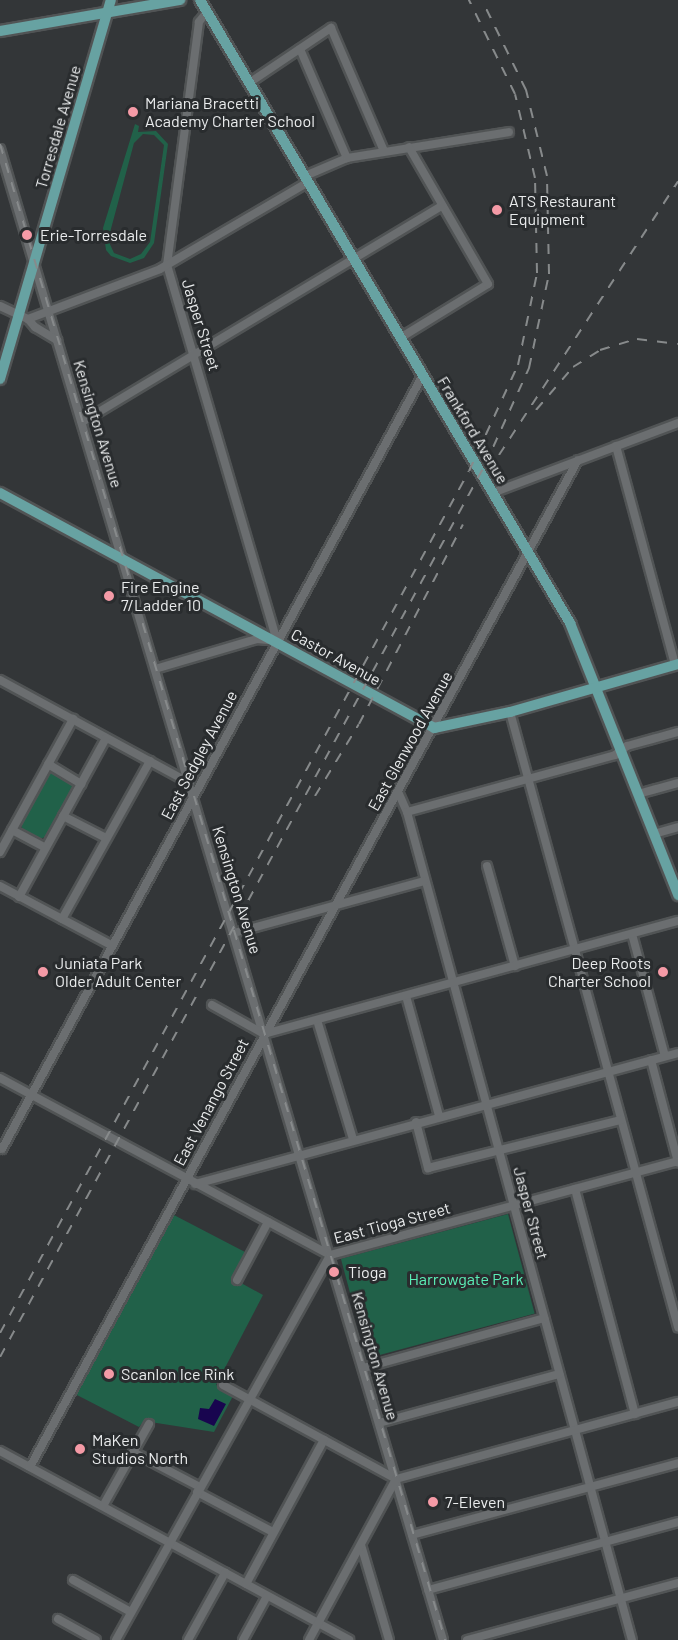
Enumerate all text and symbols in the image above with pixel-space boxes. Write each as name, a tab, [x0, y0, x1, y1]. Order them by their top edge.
street label: Torresdale Avenue	[31, 63, 85, 191]
place label: Mariana Bracetti Academy Charter School	[145, 93, 315, 131]
marker: Mariana Bracetti Academy Charter School	[126, 105, 140, 119]
place label: ATS Restaurant Equipment	[509, 191, 616, 229]
marker: ATS Restaurant Equipment	[490, 203, 504, 217]
place label: Erie-Torresdale	[40, 225, 147, 245]
marker: Erie-Torresdale	[18, 226, 36, 244]
street label: Jasper Street	[178, 277, 224, 373]
street label: Kensington Avenue	[69, 358, 127, 490]
street label: Frankford Avenue	[433, 373, 513, 487]
place label: Fire Engine 7/Ladder 10	[121, 577, 201, 615]
marker: Fire Engine 7/Ladder 10	[102, 589, 116, 603]
street label: Castor Avenue	[288, 624, 384, 690]
street label: East Glenwood Avenue	[364, 668, 456, 814]
street label: East Sedgley Avenue	[157, 687, 241, 823]
street label: Kensington Avenue	[208, 824, 266, 956]
place label: Juniata Park Older Adult Center	[55, 953, 181, 991]
place label: Deep Roots Charter School	[548, 953, 651, 991]
marker: Juniata Park Older Adult Center	[36, 965, 50, 979]
marker: Deep Roots Charter School	[656, 965, 670, 979]
street label: East Venango Street	[169, 1035, 253, 1169]
street label: Jasper Street	[509, 1165, 553, 1261]
street label: East Tioga Street	[332, 1198, 452, 1248]
place label: Tioga	[348, 1262, 386, 1282]
marker: Tioga	[325, 1263, 343, 1281]
park label: Harrowgate Park	[408, 1269, 524, 1289]
street label: Kensington Avenue	[347, 1290, 403, 1422]
place label: Scanlon Ice Rink	[121, 1364, 234, 1384]
marker: Scanlon Ice Rink	[102, 1367, 116, 1381]
place label: MaKen Studios North	[92, 1430, 188, 1468]
marker: MaKen Studios North	[73, 1442, 87, 1456]
place label: 7-Eleven	[445, 1492, 505, 1512]
marker: 7-Eleven	[426, 1495, 440, 1509]

